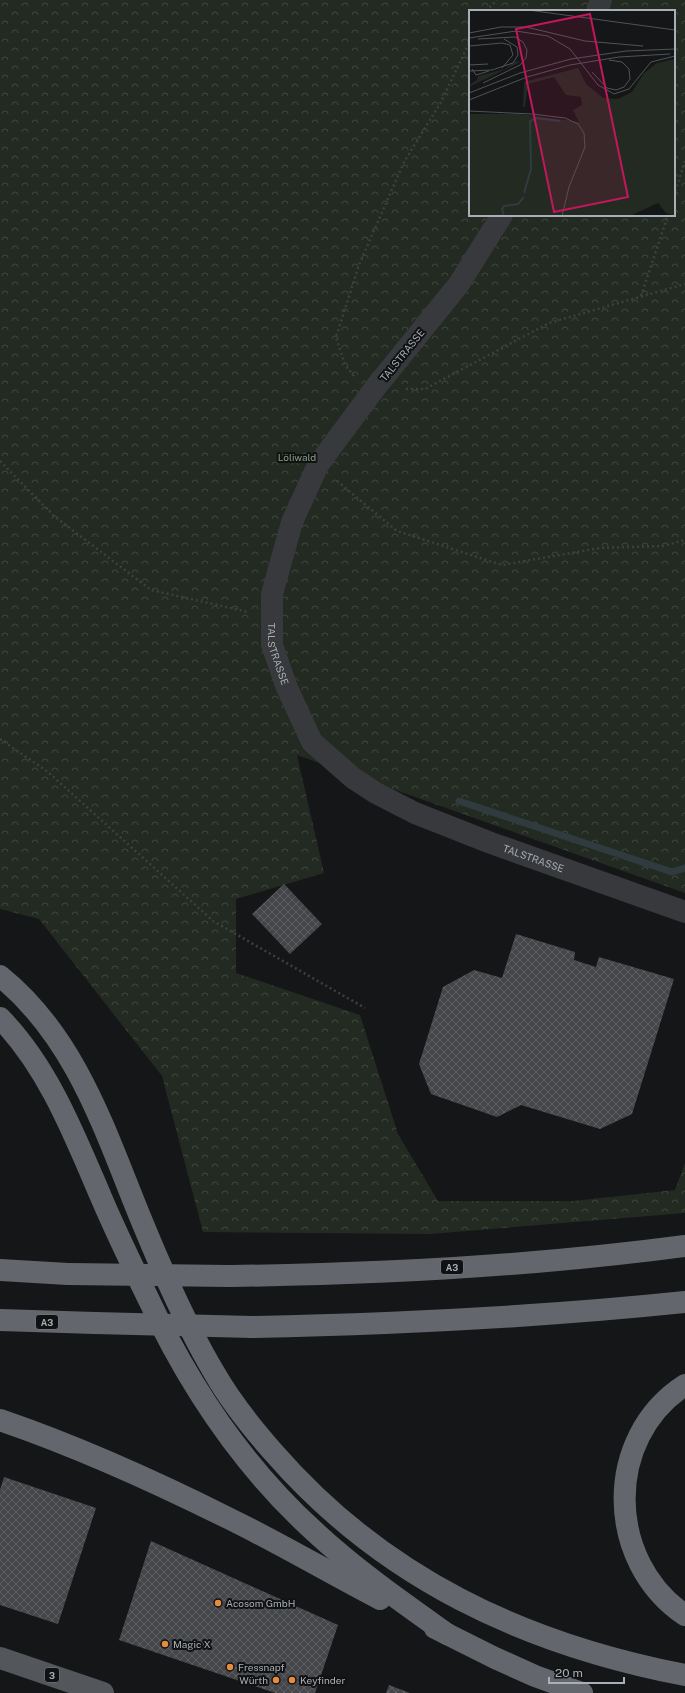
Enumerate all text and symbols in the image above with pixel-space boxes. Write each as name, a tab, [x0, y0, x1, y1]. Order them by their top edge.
inset map	[469, 10, 675, 216]
street label: TALSTRASSE	[377, 326, 427, 384]
park label: Löliwald	[278, 451, 316, 463]
street label: TALSTRASSE	[266, 623, 291, 686]
street label: TALSTRASSE	[501, 842, 566, 875]
road number: A3	[441, 1260, 463, 1274]
road number: A3	[36, 1315, 58, 1329]
place label: Acosom GmbH	[226, 1597, 295, 1609]
marker: Acosom GmbH	[213, 1598, 223, 1608]
place label: Magic X	[173, 1638, 211, 1650]
marker: Magic X	[160, 1639, 170, 1649]
scale bar	[549, 1659, 624, 1685]
place label: Fressnapf	[238, 1661, 285, 1673]
marker: Fressnapf	[225, 1662, 235, 1672]
text: 20 m	[555, 1666, 583, 1680]
road number: 3	[45, 1668, 59, 1682]
place label: Würth	[239, 1674, 268, 1686]
place label: Keyfinder	[300, 1674, 345, 1686]
marker: Würth	[271, 1675, 281, 1685]
marker: Keyfinder	[287, 1675, 297, 1685]

